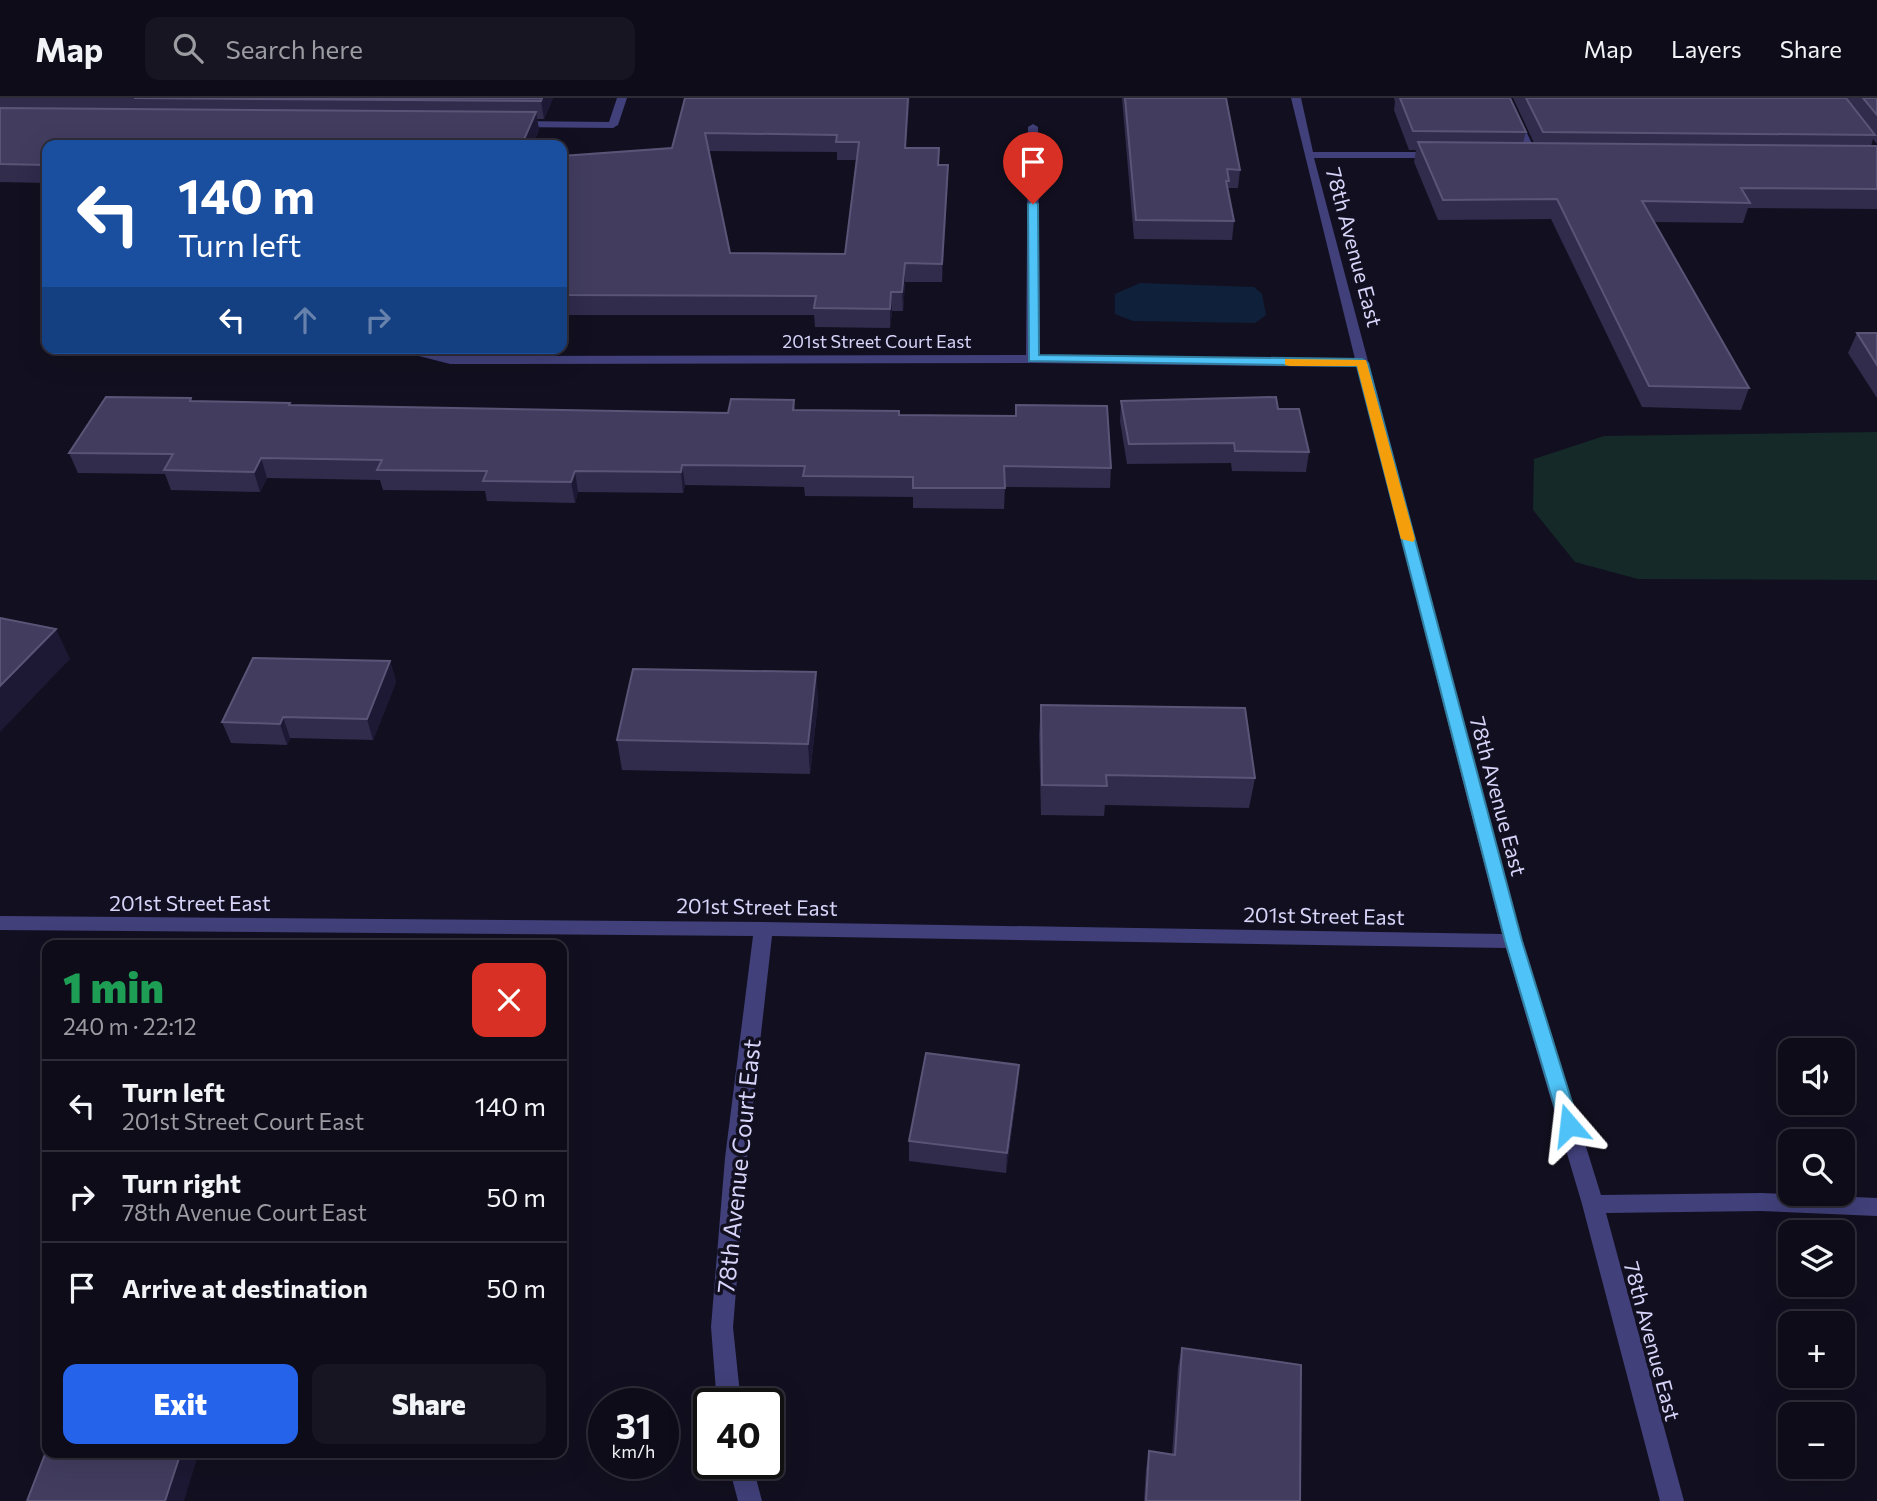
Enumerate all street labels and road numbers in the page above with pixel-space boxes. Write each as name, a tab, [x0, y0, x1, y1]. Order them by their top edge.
street label: 78th Avenue East	[1322, 165, 1388, 329]
street label: 201st Street Court East	[782, 330, 972, 352]
street label: 78th Avenue East	[1466, 714, 1532, 878]
street label: 201st Street East	[109, 890, 271, 915]
street label: 201st Street East	[676, 892, 838, 920]
street label: 201st Street East	[1243, 901, 1405, 929]
street label: 78th Avenue Court East	[710, 1037, 766, 1295]
street label: 78th Avenue East	[1620, 1259, 1686, 1423]

